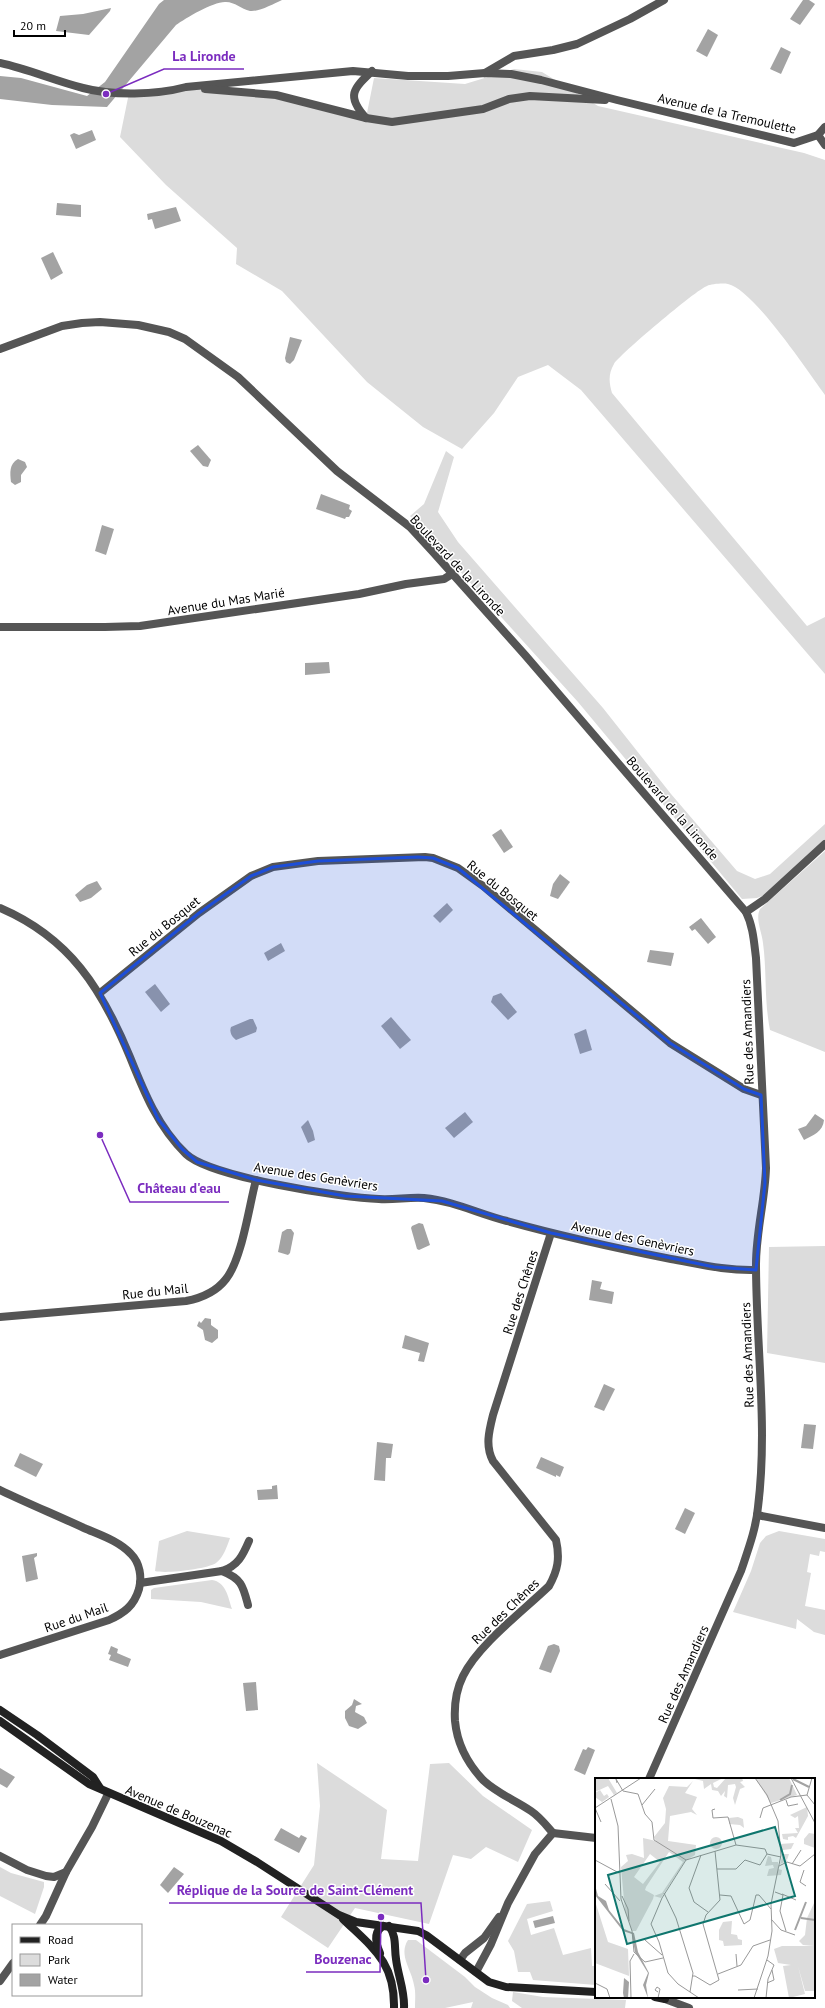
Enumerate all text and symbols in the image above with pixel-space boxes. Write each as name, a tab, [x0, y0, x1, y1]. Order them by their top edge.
scale bar	[14, 12, 65, 38]
text: 20 m	[20, 18, 46, 33]
callout: La Lironde	[164, 43, 244, 69]
text: La Lironde	[172, 47, 236, 65]
street label: Avenue de la Tremoulette	[656, 89, 798, 138]
street label: Boulevard de la Lironde	[406, 511, 509, 620]
street label: Avenue du Mas Marié	[166, 584, 286, 619]
street label: Boulevard de la Lironde	[623, 753, 722, 864]
street label: Rue du Bosquet	[463, 856, 542, 925]
street label: Rue du Bosquet	[125, 892, 204, 960]
street label: Rue des Amandiers	[737, 979, 758, 1085]
street label: Avenue des Genèvriers	[253, 1158, 379, 1195]
callout: Château d'eau	[130, 1176, 229, 1202]
text: Château d'eau	[137, 1179, 221, 1197]
street label: Avenue des Genèvriers	[570, 1217, 696, 1260]
street label: Rue des Chênes	[499, 1248, 542, 1336]
street label: Rue du Mail	[121, 1280, 189, 1303]
street label: Rue des Amandiers	[737, 1302, 758, 1408]
street label: Rue des Chênes	[468, 1575, 543, 1648]
street label: Rue du Mail	[42, 1599, 110, 1636]
street label: Rue des Amandiers	[654, 1623, 713, 1726]
inset map	[595, 1778, 815, 1998]
street label: Avenue de Bouzenac	[123, 1781, 235, 1842]
callout: Réplique de la Source de Saint-Clément	[169, 1877, 421, 1903]
text: Réplique de la Source de Saint-Clément	[177, 1881, 413, 1899]
legend	[12, 1924, 142, 1996]
text: Road	[48, 1932, 73, 1947]
callout: Bouzenac	[306, 1946, 380, 1972]
text: Bouzenac	[314, 1950, 372, 1968]
text: Park	[48, 1952, 70, 1967]
text: Water	[48, 1972, 78, 1987]

